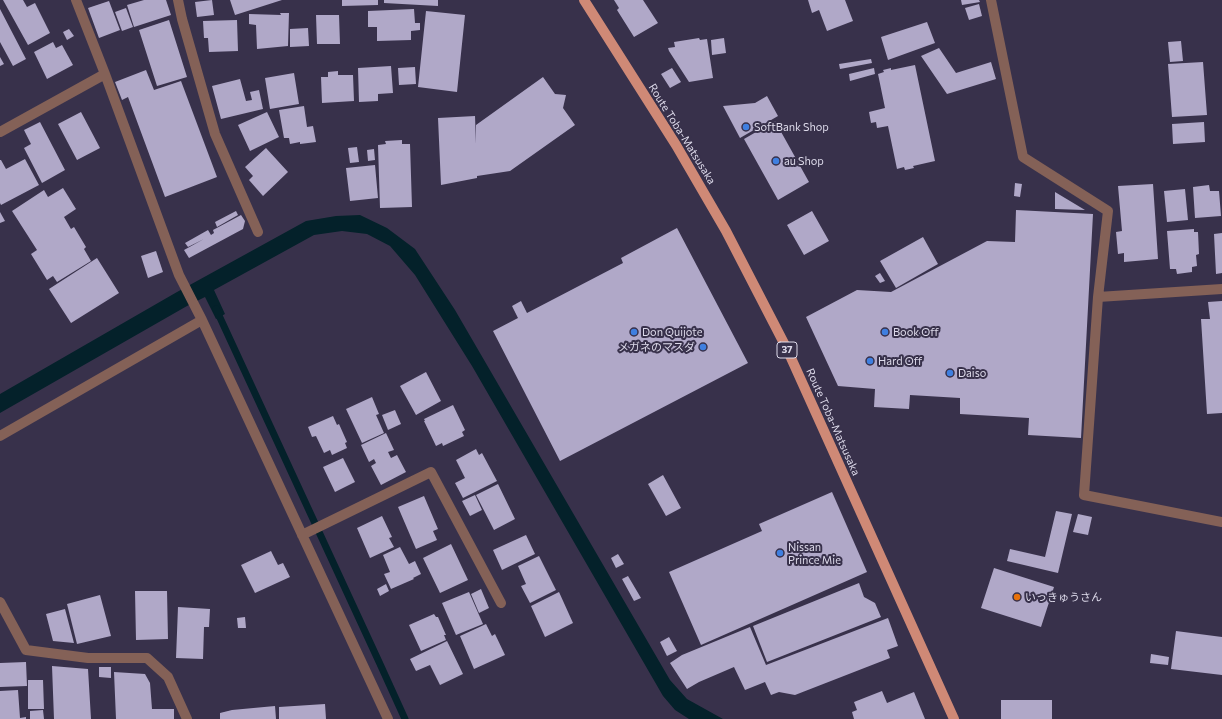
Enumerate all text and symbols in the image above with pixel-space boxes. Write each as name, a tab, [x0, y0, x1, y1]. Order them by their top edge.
street label: Route Toba-Matsusaka	[646, 81, 718, 187]
place label: SoftBank Shop	[754, 120, 829, 134]
marker: SoftBank Shop	[741, 122, 751, 132]
place label: au Shop	[784, 154, 824, 168]
marker: au Shop	[771, 156, 781, 166]
place label: Don Quijote	[642, 325, 703, 339]
place label: Book Off	[893, 325, 939, 339]
marker: Don Quijote	[629, 327, 639, 337]
marker: Book Off	[880, 327, 890, 337]
place label: メガネのマスダ	[618, 340, 695, 354]
marker: メガネのマスダ	[698, 342, 708, 352]
road number: 37	[777, 342, 797, 358]
place label: Hard Off	[878, 354, 922, 368]
marker: Hard Off	[865, 356, 875, 366]
street label: Route Toba-Matsusaka	[803, 366, 863, 478]
place label: Daiso	[958, 366, 986, 380]
marker: Daiso	[945, 368, 955, 378]
place label: Nissan Prince Mie	[788, 540, 841, 566]
marker: Nissan Prince Mie	[775, 548, 785, 558]
place label: いっきゅうさん	[1025, 590, 1102, 604]
marker: いっきゅうさん	[1012, 592, 1022, 602]

